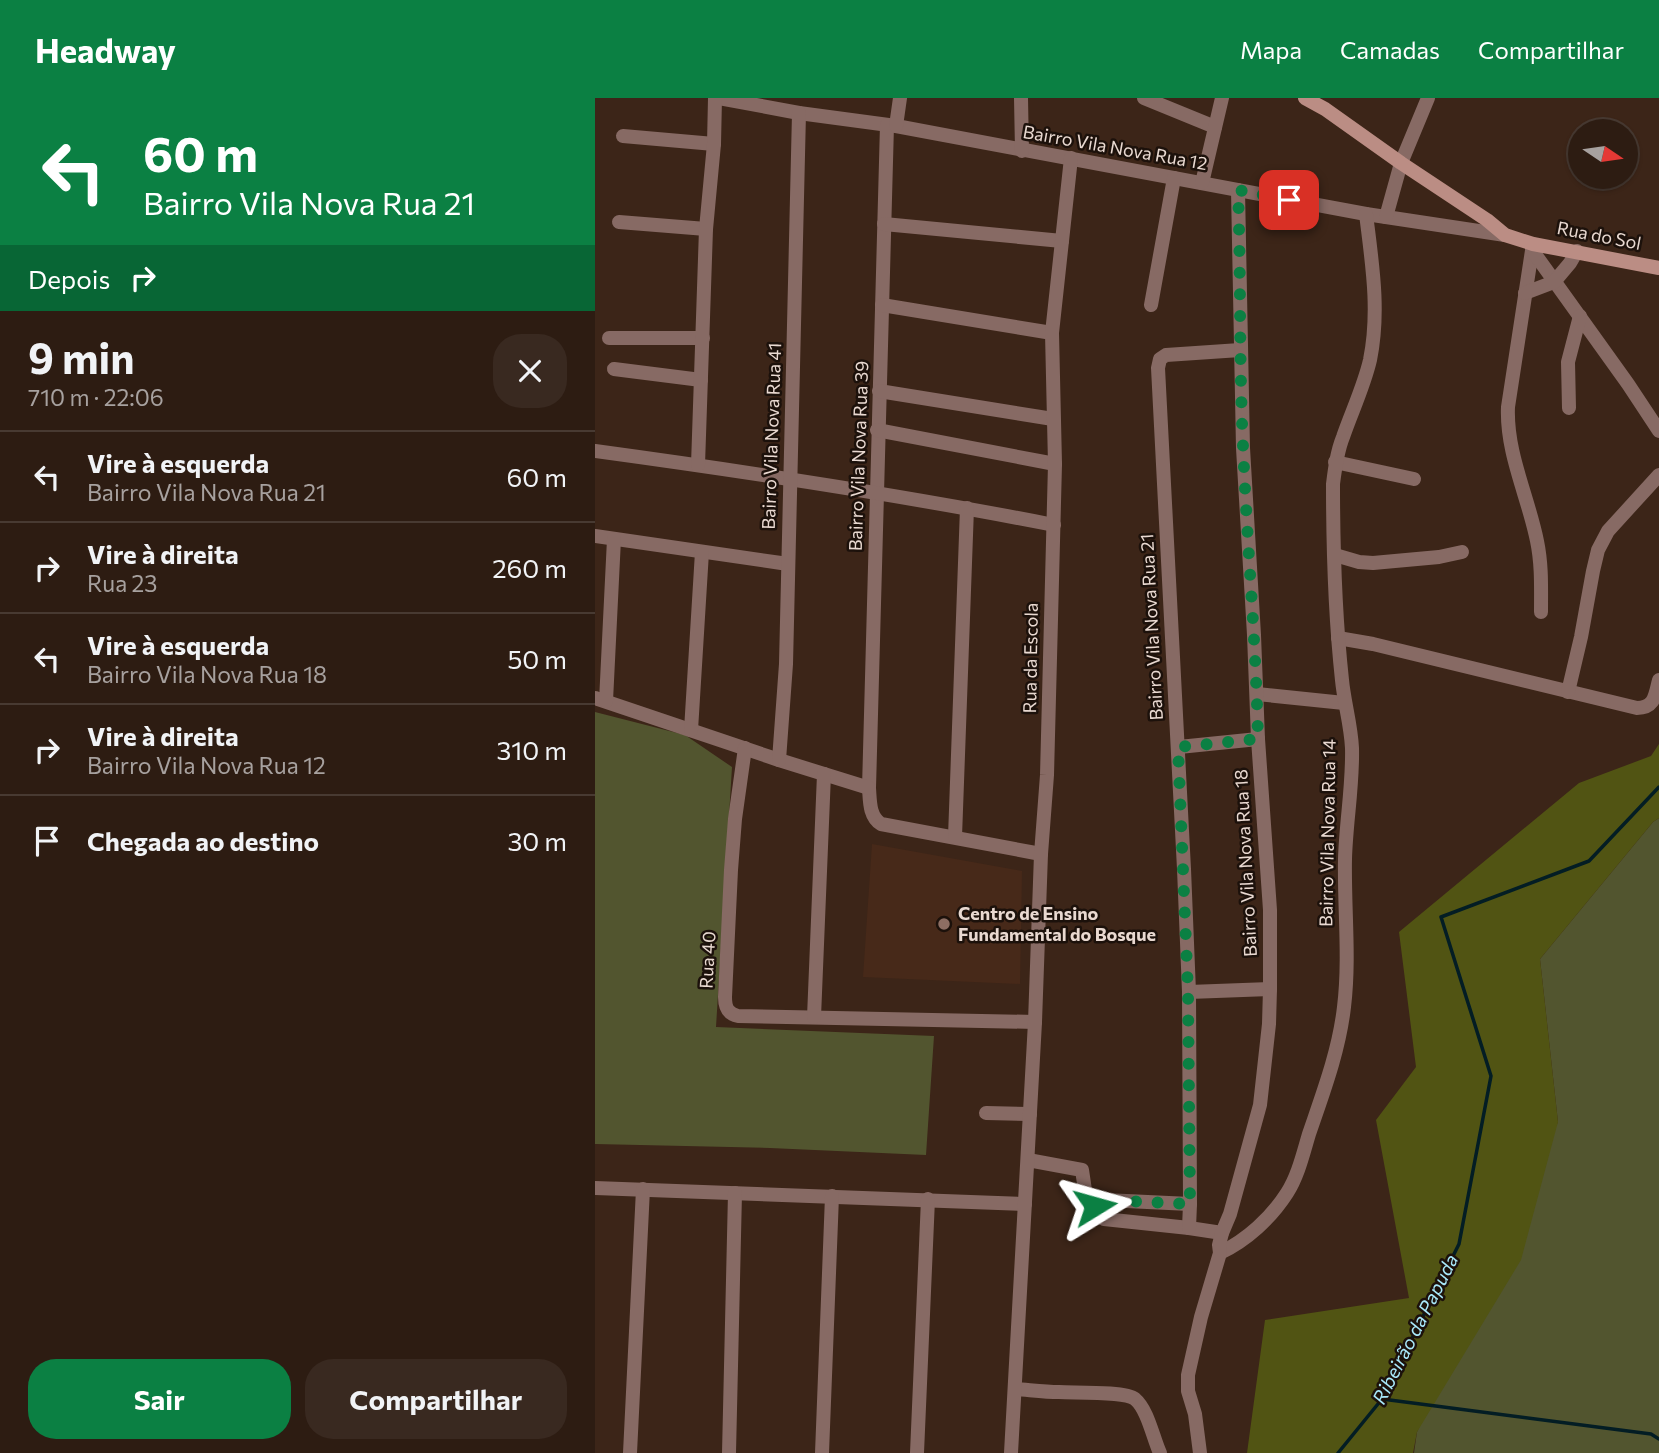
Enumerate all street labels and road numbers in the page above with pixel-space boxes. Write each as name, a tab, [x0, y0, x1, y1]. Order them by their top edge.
street label: Bairro Vila Nova Rua 12	[1021, 120, 1209, 174]
street label: Rua do Sol	[1555, 216, 1643, 254]
street label: Bairro Vila Nova Rua 41	[757, 342, 785, 530]
street label: Bairro Vila Nova Rua 39	[844, 360, 872, 551]
street label: Bairro Vila Nova Rua 21	[1135, 533, 1167, 721]
street label: Rua da Escola	[1018, 602, 1042, 713]
street label: Bairro Vila Nova Rua 14	[1314, 739, 1340, 927]
street label: Bairro Vila Nova Rua 18	[1229, 769, 1261, 957]
street label: Rua 40	[695, 931, 719, 989]

